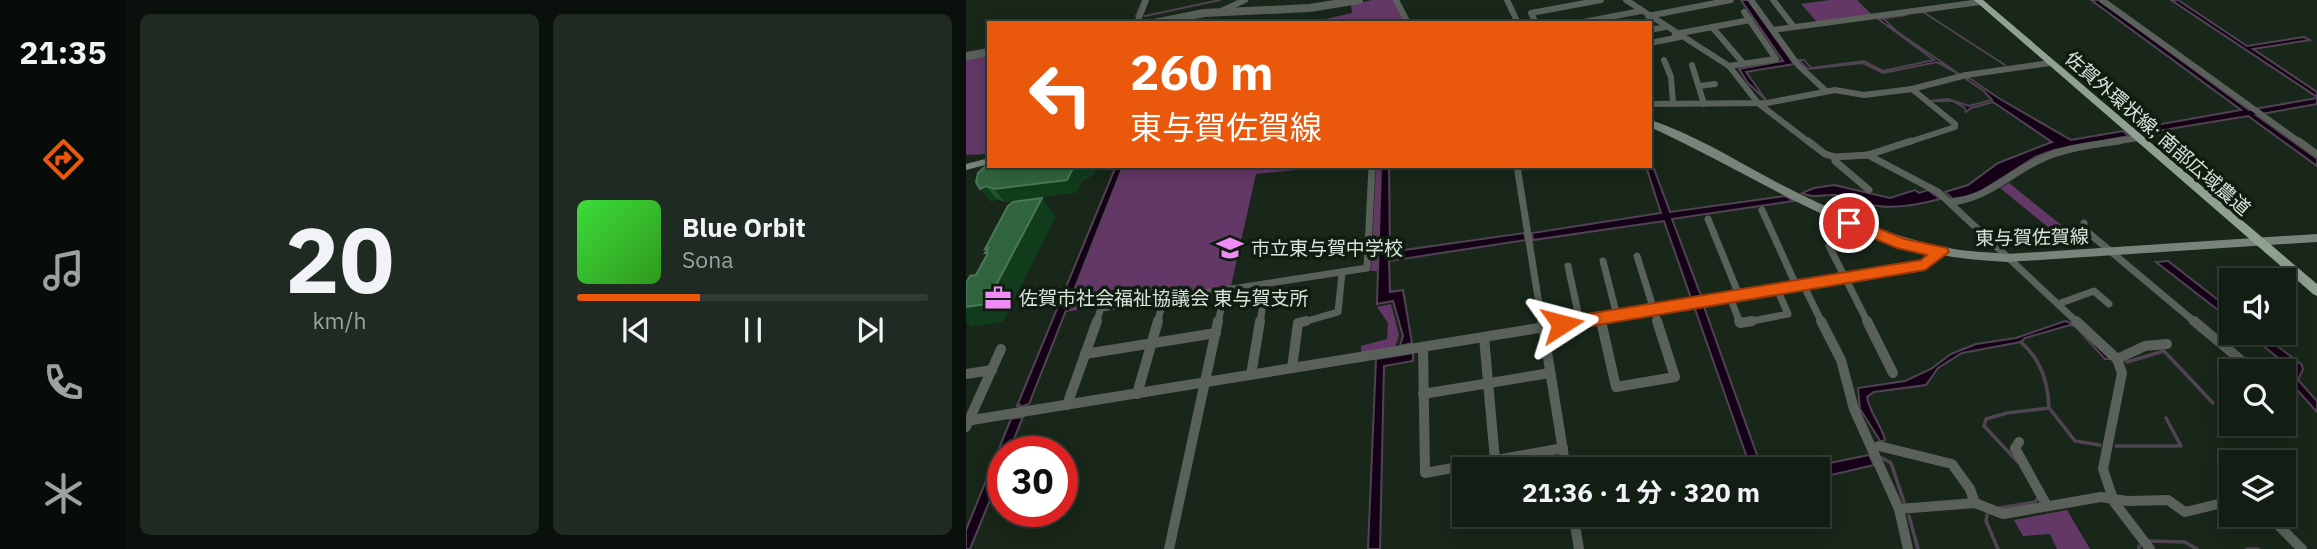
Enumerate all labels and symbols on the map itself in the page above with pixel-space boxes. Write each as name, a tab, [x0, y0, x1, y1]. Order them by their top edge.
street label: 佐賀外環状線; 南部広域農道	[2060, 46, 2256, 220]
pin	[1819, 193, 1879, 253]
street label: 東与賀佐賀線	[1975, 224, 2089, 250]
school or university icon: 市立東与賀中学校	[1215, 233, 1245, 263]
place label: 市立東与賀中学校	[1251, 236, 1403, 260]
office icon: 佐賀市社会福祉協議会 東与賀支所	[983, 283, 1013, 313]
place label: 佐賀市社会福祉協議会 東与賀支所	[1019, 286, 1309, 310]
position arrow	[1525, 287, 1599, 361]
speed limit sign: 30	[987, 436, 1078, 527]

